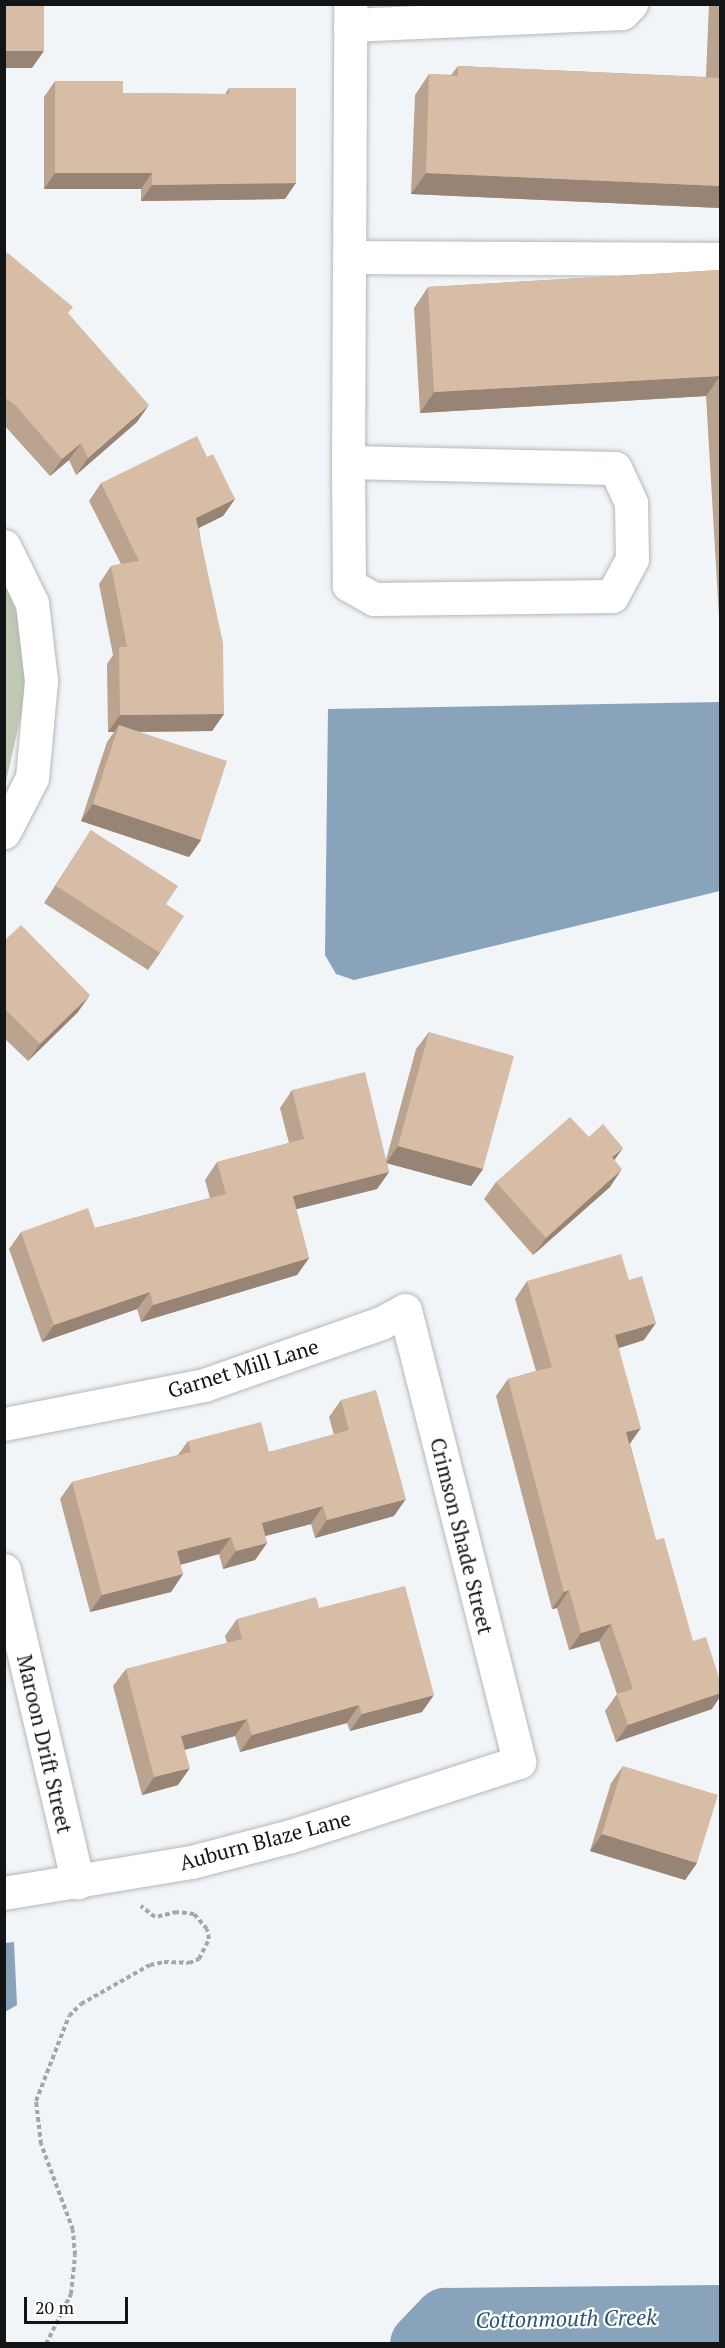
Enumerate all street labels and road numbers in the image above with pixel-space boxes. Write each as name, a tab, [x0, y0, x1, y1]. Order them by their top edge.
street label: Garnet Mill Lane	[164, 1333, 322, 1403]
street label: Crimson Shade Street	[425, 1435, 499, 1637]
street label: Maroon Drift Street	[12, 1652, 78, 1836]
street label: Auburn Blaze Lane	[177, 1805, 353, 1875]

